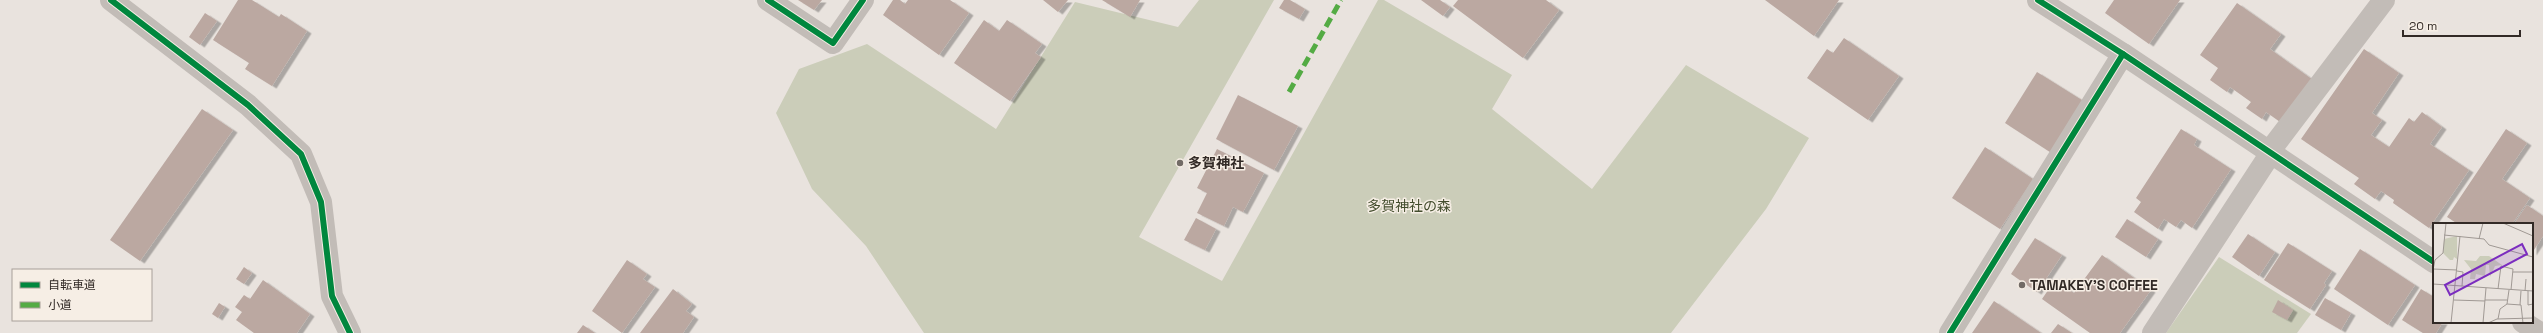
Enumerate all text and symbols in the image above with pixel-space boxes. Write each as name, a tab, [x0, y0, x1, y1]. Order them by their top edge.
scale bar	[2403, 12, 2520, 38]
text: 20 m	[2409, 18, 2437, 34]
place label: 多賀神社	[1188, 154, 1244, 172]
marker: 多賀神社	[1175, 158, 1185, 168]
park label: 多賀神社の森	[1367, 197, 1451, 215]
inset map	[2433, 223, 2533, 323]
legend	[12, 269, 152, 321]
place label: TAMAKEY'S COFFEE	[2030, 276, 2158, 294]
text: 自転車道	[48, 277, 96, 293]
marker: TAMAKEY'S COFFEE	[2017, 280, 2027, 290]
text: 小道	[48, 297, 72, 313]

